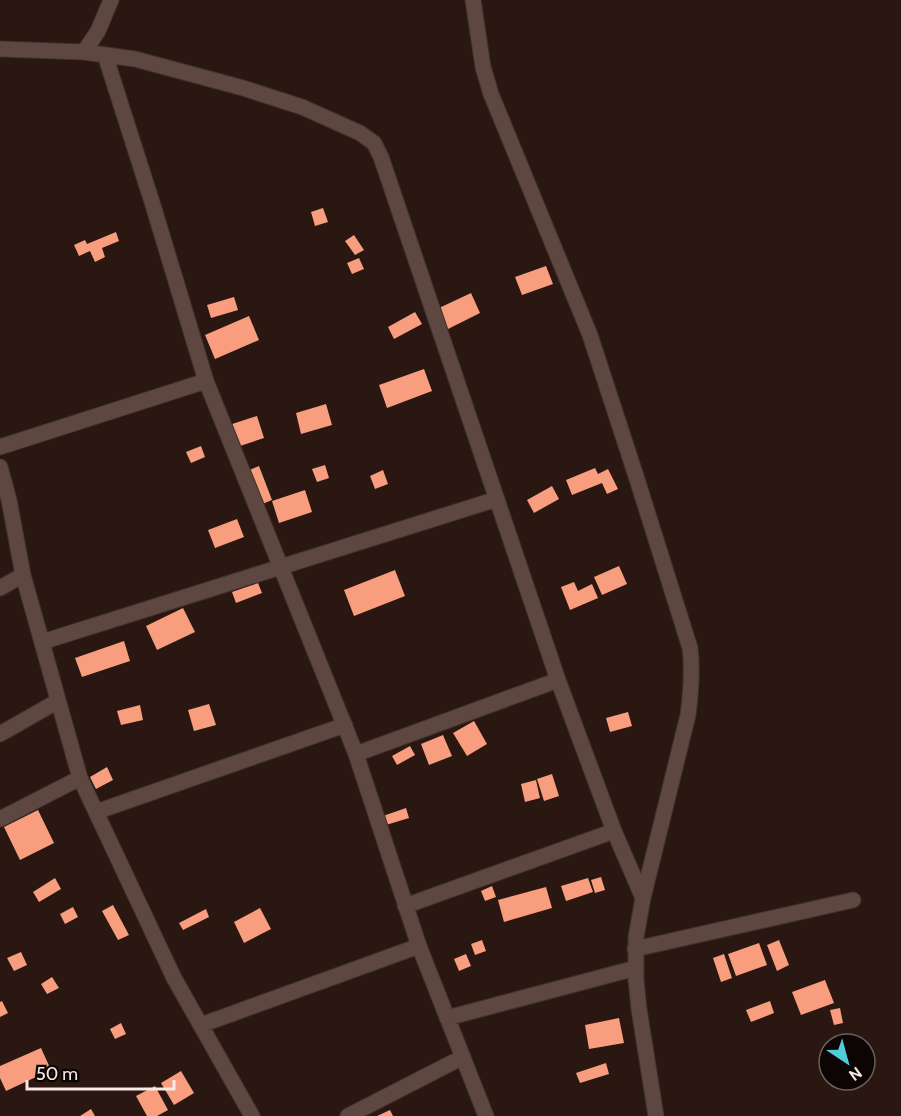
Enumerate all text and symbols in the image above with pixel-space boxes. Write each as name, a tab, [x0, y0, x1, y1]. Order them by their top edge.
north arrow	[817, 1032, 877, 1092]
scale bar	[27, 1053, 174, 1091]
text: 50 m	[36, 1063, 78, 1085]
text: N	[845, 1063, 866, 1085]

